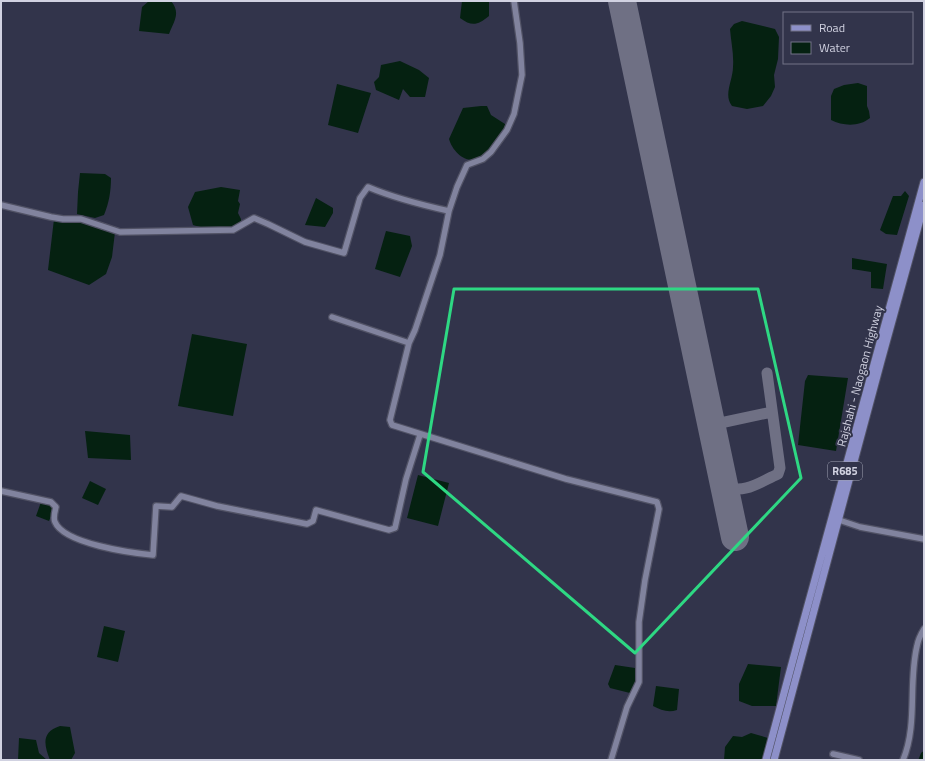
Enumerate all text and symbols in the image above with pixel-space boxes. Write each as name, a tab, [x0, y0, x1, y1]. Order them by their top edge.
legend	[783, 12, 913, 64]
text: Road	[819, 18, 845, 37]
text: Water	[819, 38, 850, 57]
street label: Rajshahi - Naogaon Highway	[831, 303, 888, 449]
road number: R685	[828, 462, 862, 480]

